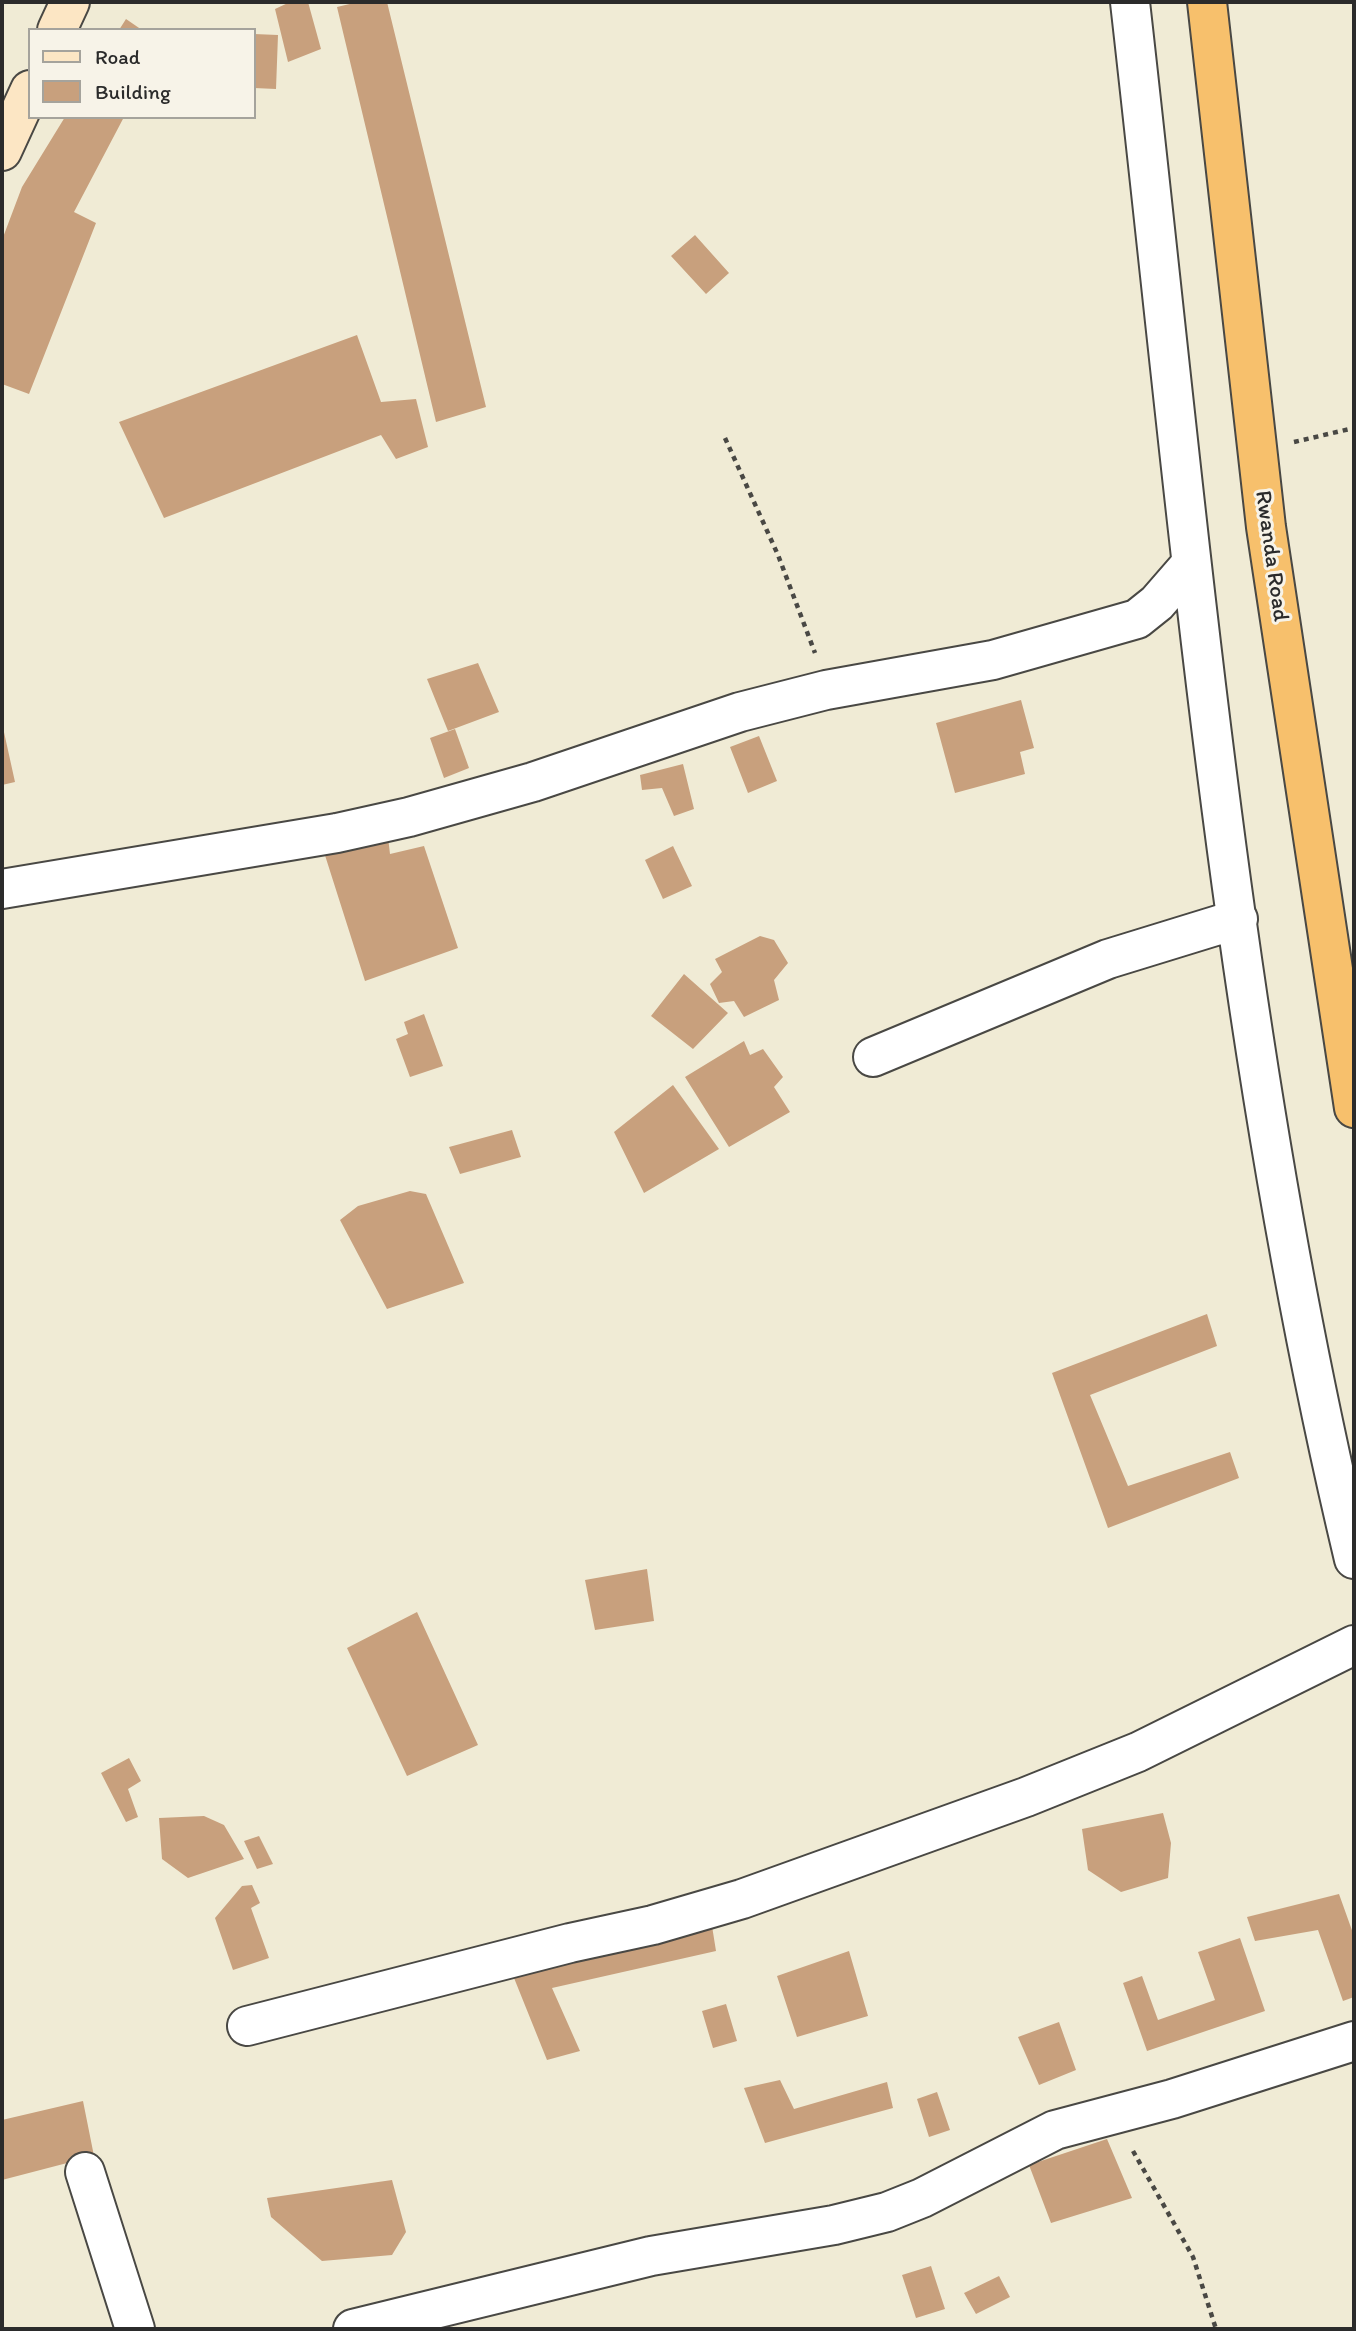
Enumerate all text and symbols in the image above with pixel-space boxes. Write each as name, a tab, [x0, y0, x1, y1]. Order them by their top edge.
legend	[28, 28, 256, 119]
text: Road	[95, 44, 140, 69]
text: Building	[95, 79, 171, 104]
street label: Rwanda Road	[1248, 489, 1294, 623]

